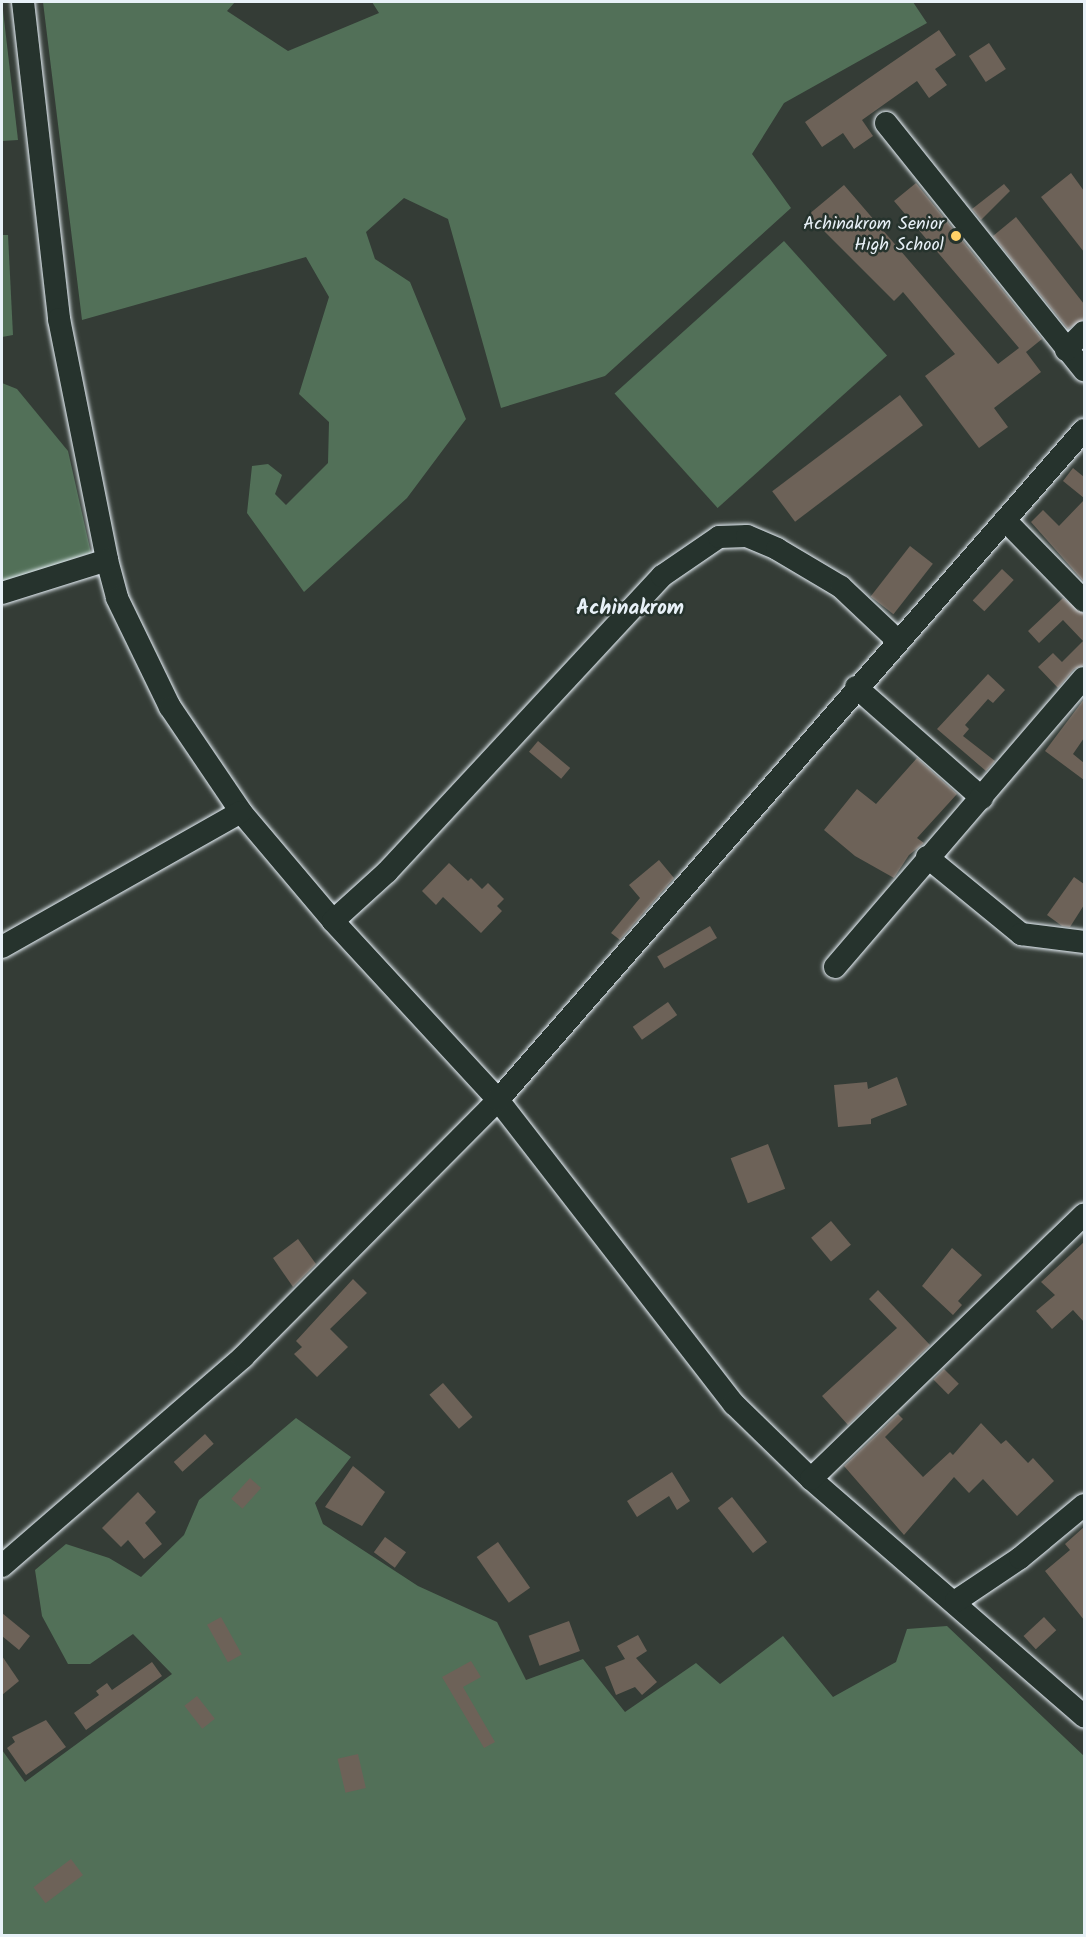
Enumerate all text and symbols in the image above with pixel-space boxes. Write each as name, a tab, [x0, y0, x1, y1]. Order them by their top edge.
place label: Achinakrom Senior High School	[803, 215, 944, 258]
marker: Achinakrom Senior High School	[949, 229, 963, 243]
district label: Achinakrom	[576, 596, 684, 622]

